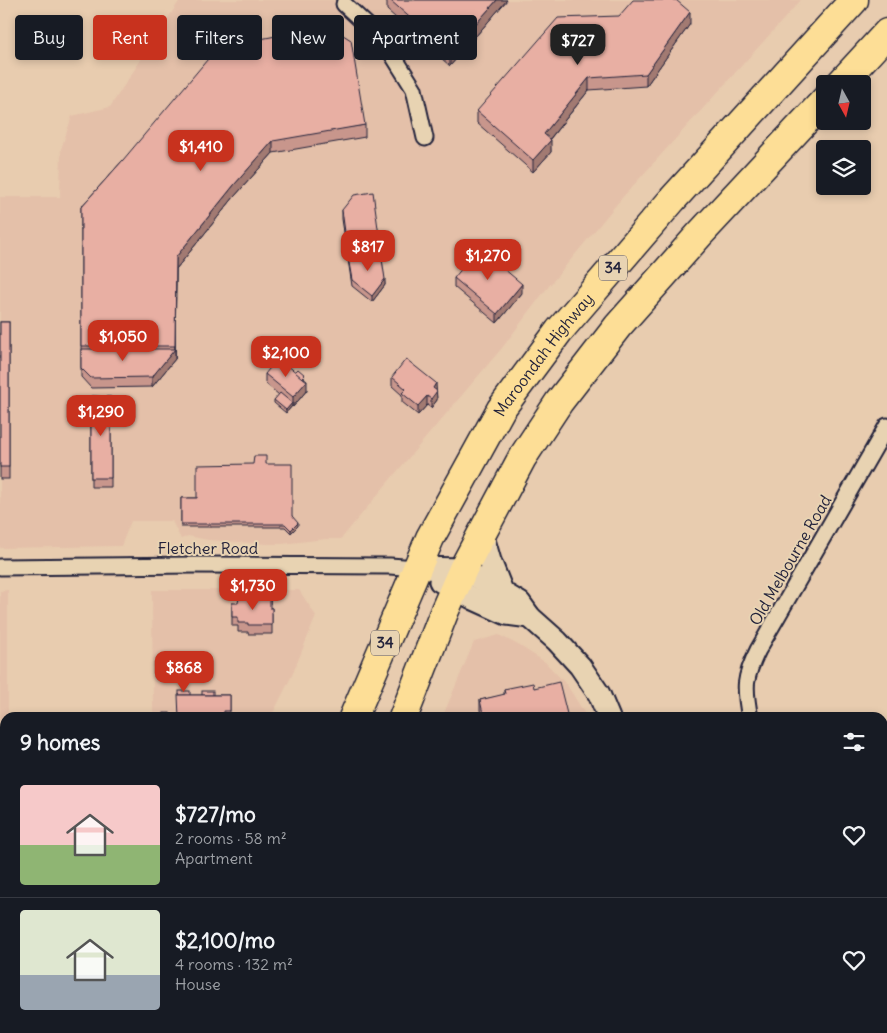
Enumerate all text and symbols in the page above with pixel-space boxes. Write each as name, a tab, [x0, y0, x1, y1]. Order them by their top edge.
chip: Buy	[15, 15, 83, 60]
chip: Rent	[93, 15, 167, 60]
chip: Filters	[177, 15, 262, 60]
chip: New	[272, 15, 344, 60]
chip: Apartment	[354, 15, 477, 60]
pin: $727	[548, 23, 608, 66]
text: $727	[561, 30, 595, 50]
north arrow	[816, 75, 871, 130]
map controls	[816, 75, 871, 195]
pin: $1,410	[160, 130, 242, 172]
text: $1,410	[179, 136, 223, 156]
button: layers	[816, 140, 871, 195]
pin: $817	[338, 230, 398, 272]
text: $817	[352, 236, 384, 256]
pin: $1,270	[447, 238, 529, 281]
text: $1,270	[465, 245, 511, 265]
road number: 34	[599, 256, 627, 280]
street label: Maroondah Highway	[489, 289, 598, 420]
pin: $1,050	[82, 320, 164, 362]
text: $1,050	[99, 326, 147, 346]
pin: $2,100	[245, 336, 327, 378]
text: $2,100	[262, 342, 310, 362]
pin: $1,290	[60, 394, 142, 437]
text: $1,290	[78, 401, 124, 421]
street label: Old Melbourne Road	[745, 491, 835, 629]
street label: Fletcher Road	[158, 538, 258, 558]
pin: $1,730	[212, 568, 294, 611]
text: $1,730	[230, 575, 276, 595]
road number: 34	[371, 630, 399, 656]
pin: $868	[154, 650, 214, 693]
text: $868	[166, 657, 202, 677]
icon: filters	[840, 728, 868, 756]
text: 9 homes	[20, 729, 100, 756]
text: $727/mo	[175, 801, 256, 828]
icon: home	[60, 805, 120, 865]
icon: heart	[840, 821, 868, 849]
text: 2 rooms · 58 m²	[175, 828, 287, 848]
text: Apartment	[175, 848, 253, 868]
text: $2,100/mo	[175, 927, 275, 954]
icon: home	[60, 930, 120, 990]
icon: heart	[840, 946, 868, 974]
text: 4 rooms · 132 m²	[175, 954, 293, 974]
text: House	[175, 974, 221, 994]

